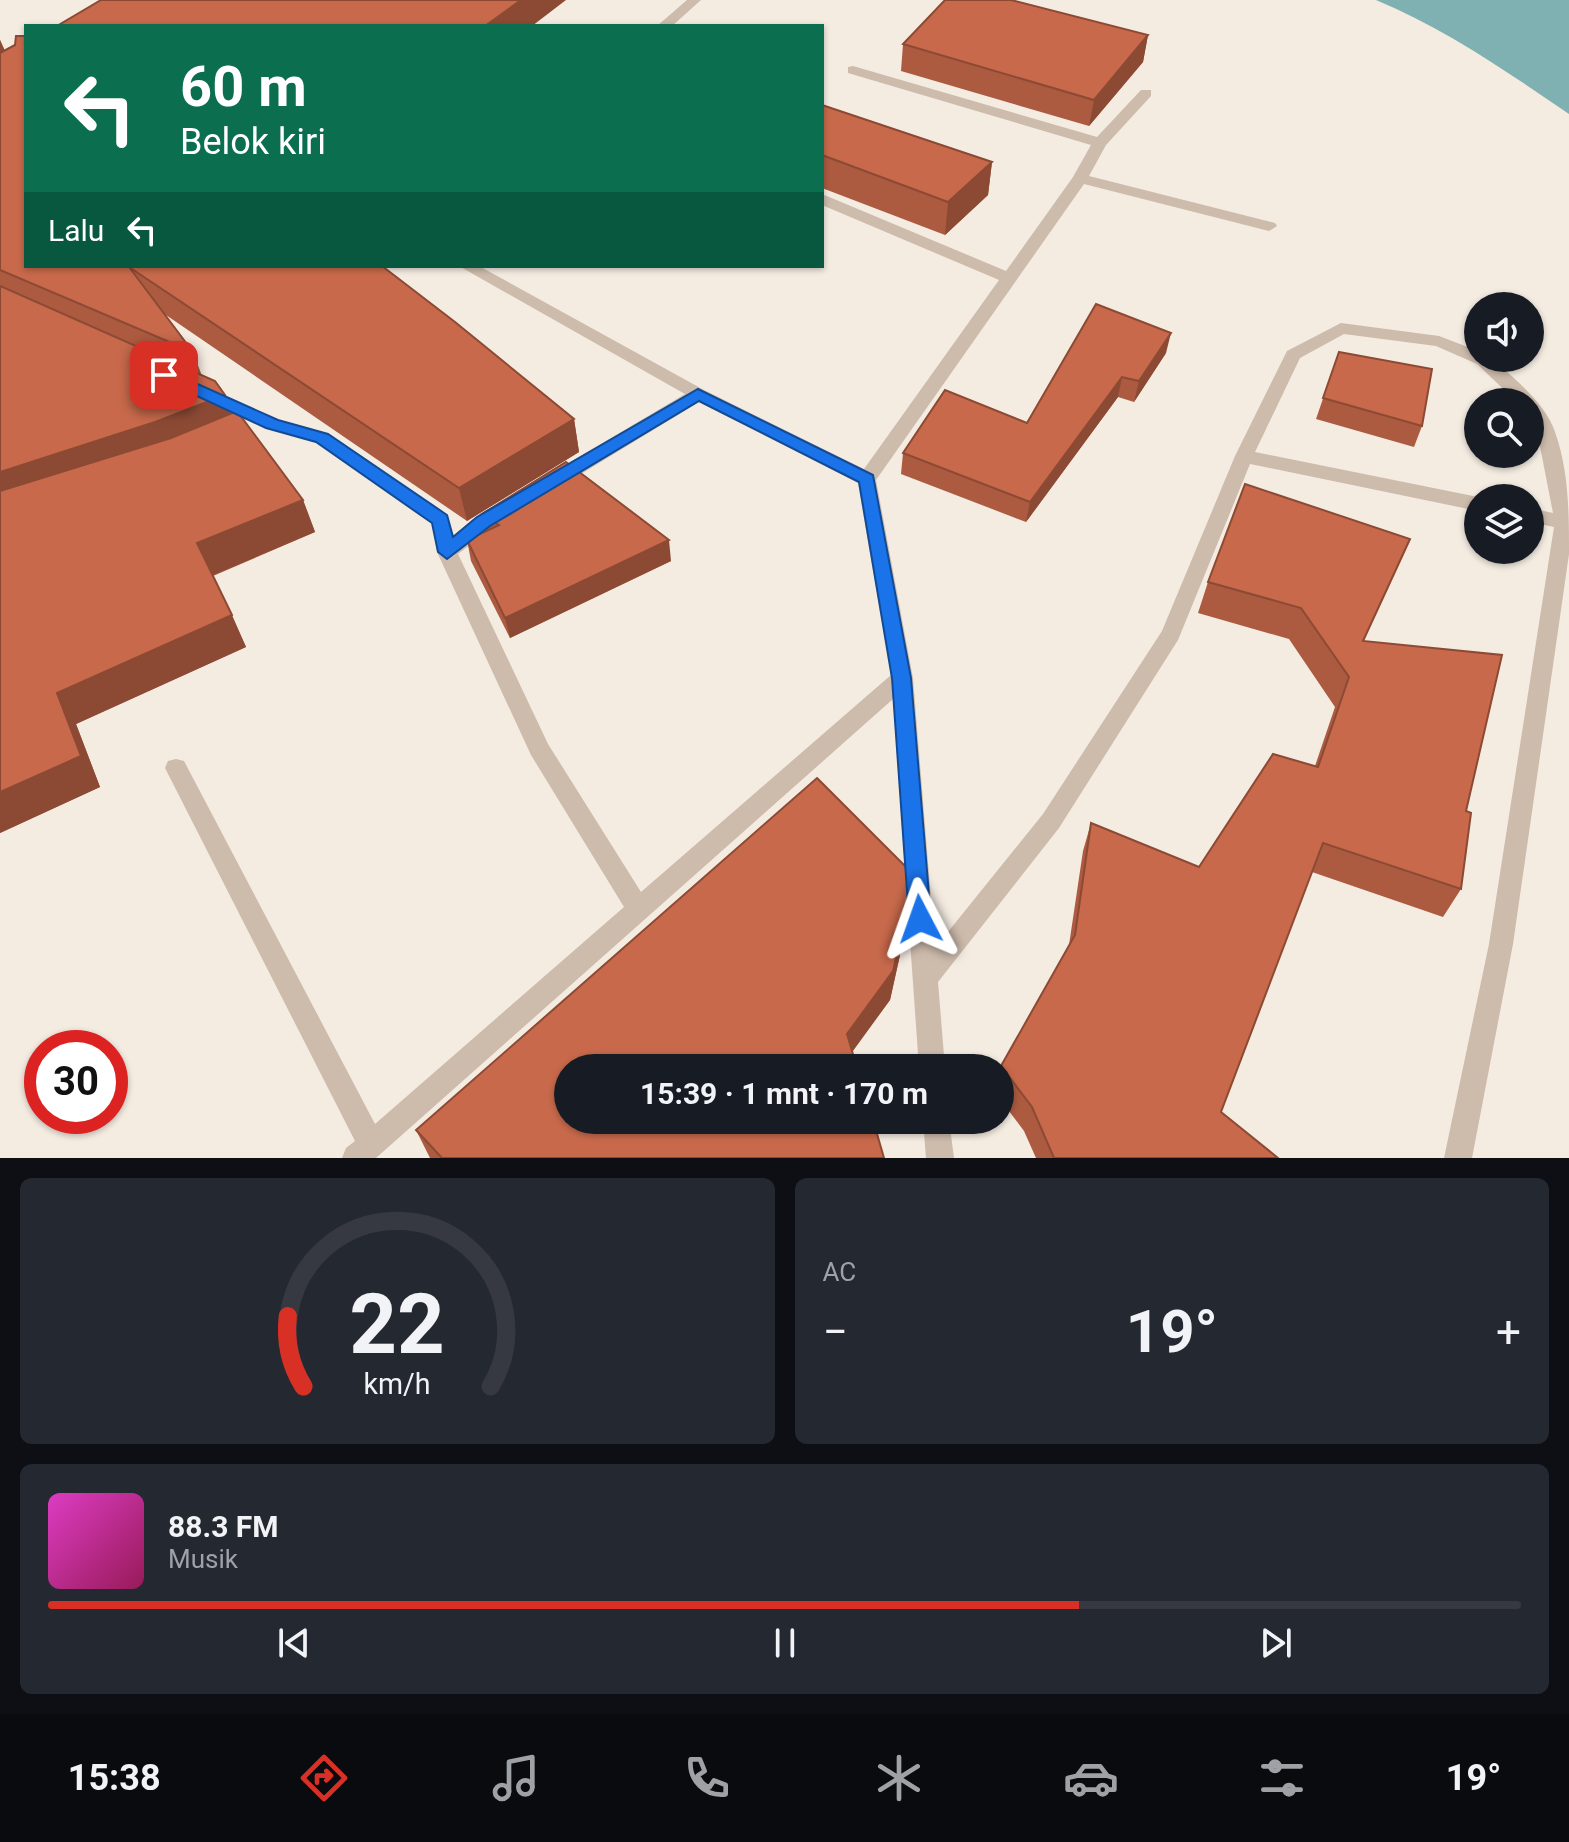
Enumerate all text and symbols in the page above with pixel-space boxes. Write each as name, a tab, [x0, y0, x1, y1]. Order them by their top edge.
text: 60 m	[180, 54, 307, 120]
icon: left	[48, 56, 152, 160]
text: Belok kiri	[180, 121, 326, 163]
icon: left	[120, 208, 164, 252]
text: Lalu	[48, 213, 104, 248]
map controls	[1464, 292, 1544, 564]
button: sound	[1464, 292, 1544, 372]
pin	[130, 341, 198, 409]
icon: arrive	[142, 353, 186, 397]
button: search	[1464, 388, 1544, 468]
button: layers	[1464, 484, 1544, 564]
position arrow	[878, 877, 962, 961]
speed limit sign: 30	[24, 1030, 128, 1134]
text: 15:39 · 1 mnt · 170 m	[640, 1076, 928, 1111]
text: AC	[823, 1257, 856, 1287]
text: 22	[350, 1276, 445, 1373]
text: 19°	[1126, 1296, 1218, 1367]
text: −	[823, 1306, 848, 1358]
text: +	[1496, 1306, 1521, 1358]
text: km/h	[364, 1367, 431, 1401]
text: 88.3 FM	[168, 1509, 279, 1544]
text: Musik	[168, 1544, 238, 1574]
icon: previous	[272, 1621, 316, 1665]
icon: pause	[763, 1621, 807, 1665]
icon: next	[1254, 1621, 1298, 1665]
icon: directions	[296, 1750, 352, 1806]
icon: music	[488, 1750, 544, 1806]
icon: phone	[679, 1750, 735, 1806]
icon: climate	[871, 1750, 927, 1806]
icon: car	[1063, 1750, 1119, 1806]
icon: filters	[1254, 1750, 1310, 1806]
text: 15:38	[68, 1757, 161, 1799]
text: 19°	[1446, 1757, 1501, 1799]

